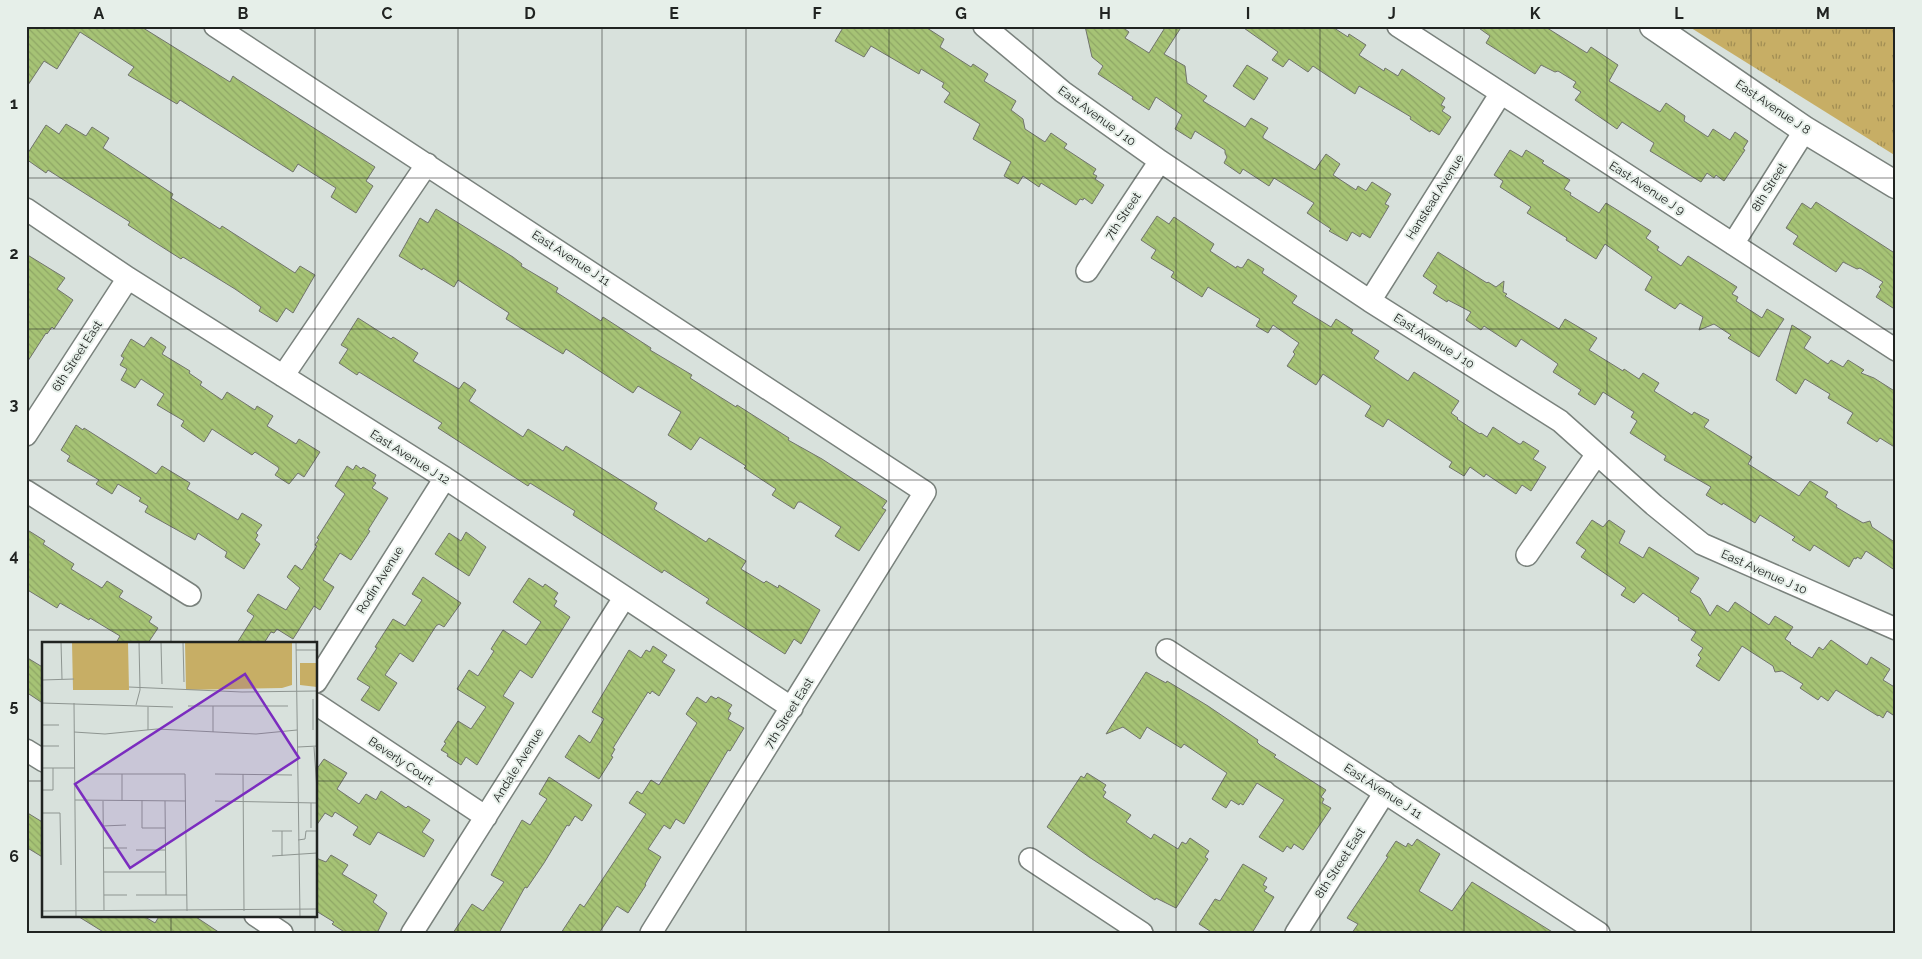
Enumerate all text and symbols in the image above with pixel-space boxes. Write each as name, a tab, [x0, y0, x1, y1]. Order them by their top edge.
text: A	[94, 4, 105, 23]
text: B	[238, 4, 249, 23]
text: C	[382, 4, 393, 23]
text: D	[524, 4, 536, 23]
text: E	[669, 4, 679, 23]
text: F	[812, 4, 822, 23]
text: G	[955, 4, 967, 23]
text: H	[1099, 4, 1111, 23]
text: I	[1246, 4, 1250, 23]
text: J	[1388, 4, 1396, 23]
text: K	[1530, 4, 1541, 23]
text: L	[1674, 4, 1684, 23]
text: M	[1816, 4, 1830, 23]
street label: East Avenue J 8	[1733, 77, 1813, 137]
street label: East Avenue J 10	[1055, 83, 1139, 149]
text: 1	[10, 94, 18, 113]
street label: Hanstead Avenue	[1403, 152, 1467, 242]
street label: East Avenue J 9	[1607, 158, 1687, 218]
street label: 8th Street	[1749, 160, 1789, 214]
street label: 7th Street	[1102, 190, 1144, 242]
street label: East Avenue J 11	[529, 228, 613, 288]
text: 2	[9, 244, 19, 263]
street label: East Avenue J 10	[1391, 311, 1477, 371]
street label: 6th Street East	[49, 318, 105, 394]
text: 3	[10, 395, 19, 414]
street label: East Avenue J 12	[368, 427, 452, 487]
street label: Rodin Avenue	[354, 544, 406, 616]
text: 4	[9, 546, 19, 565]
street label: East Avenue J 10	[1719, 547, 1809, 597]
inset map	[42, 642, 318, 916]
street label: 7th Street East	[762, 675, 816, 751]
text: 5	[10, 696, 19, 715]
street label: Andale Avenue	[490, 726, 546, 804]
street label: Beverly Court	[366, 734, 436, 788]
street label: East Avenue J 11	[1341, 761, 1425, 821]
street label: 8th Street East	[1312, 825, 1368, 901]
text: 6	[9, 847, 19, 866]

